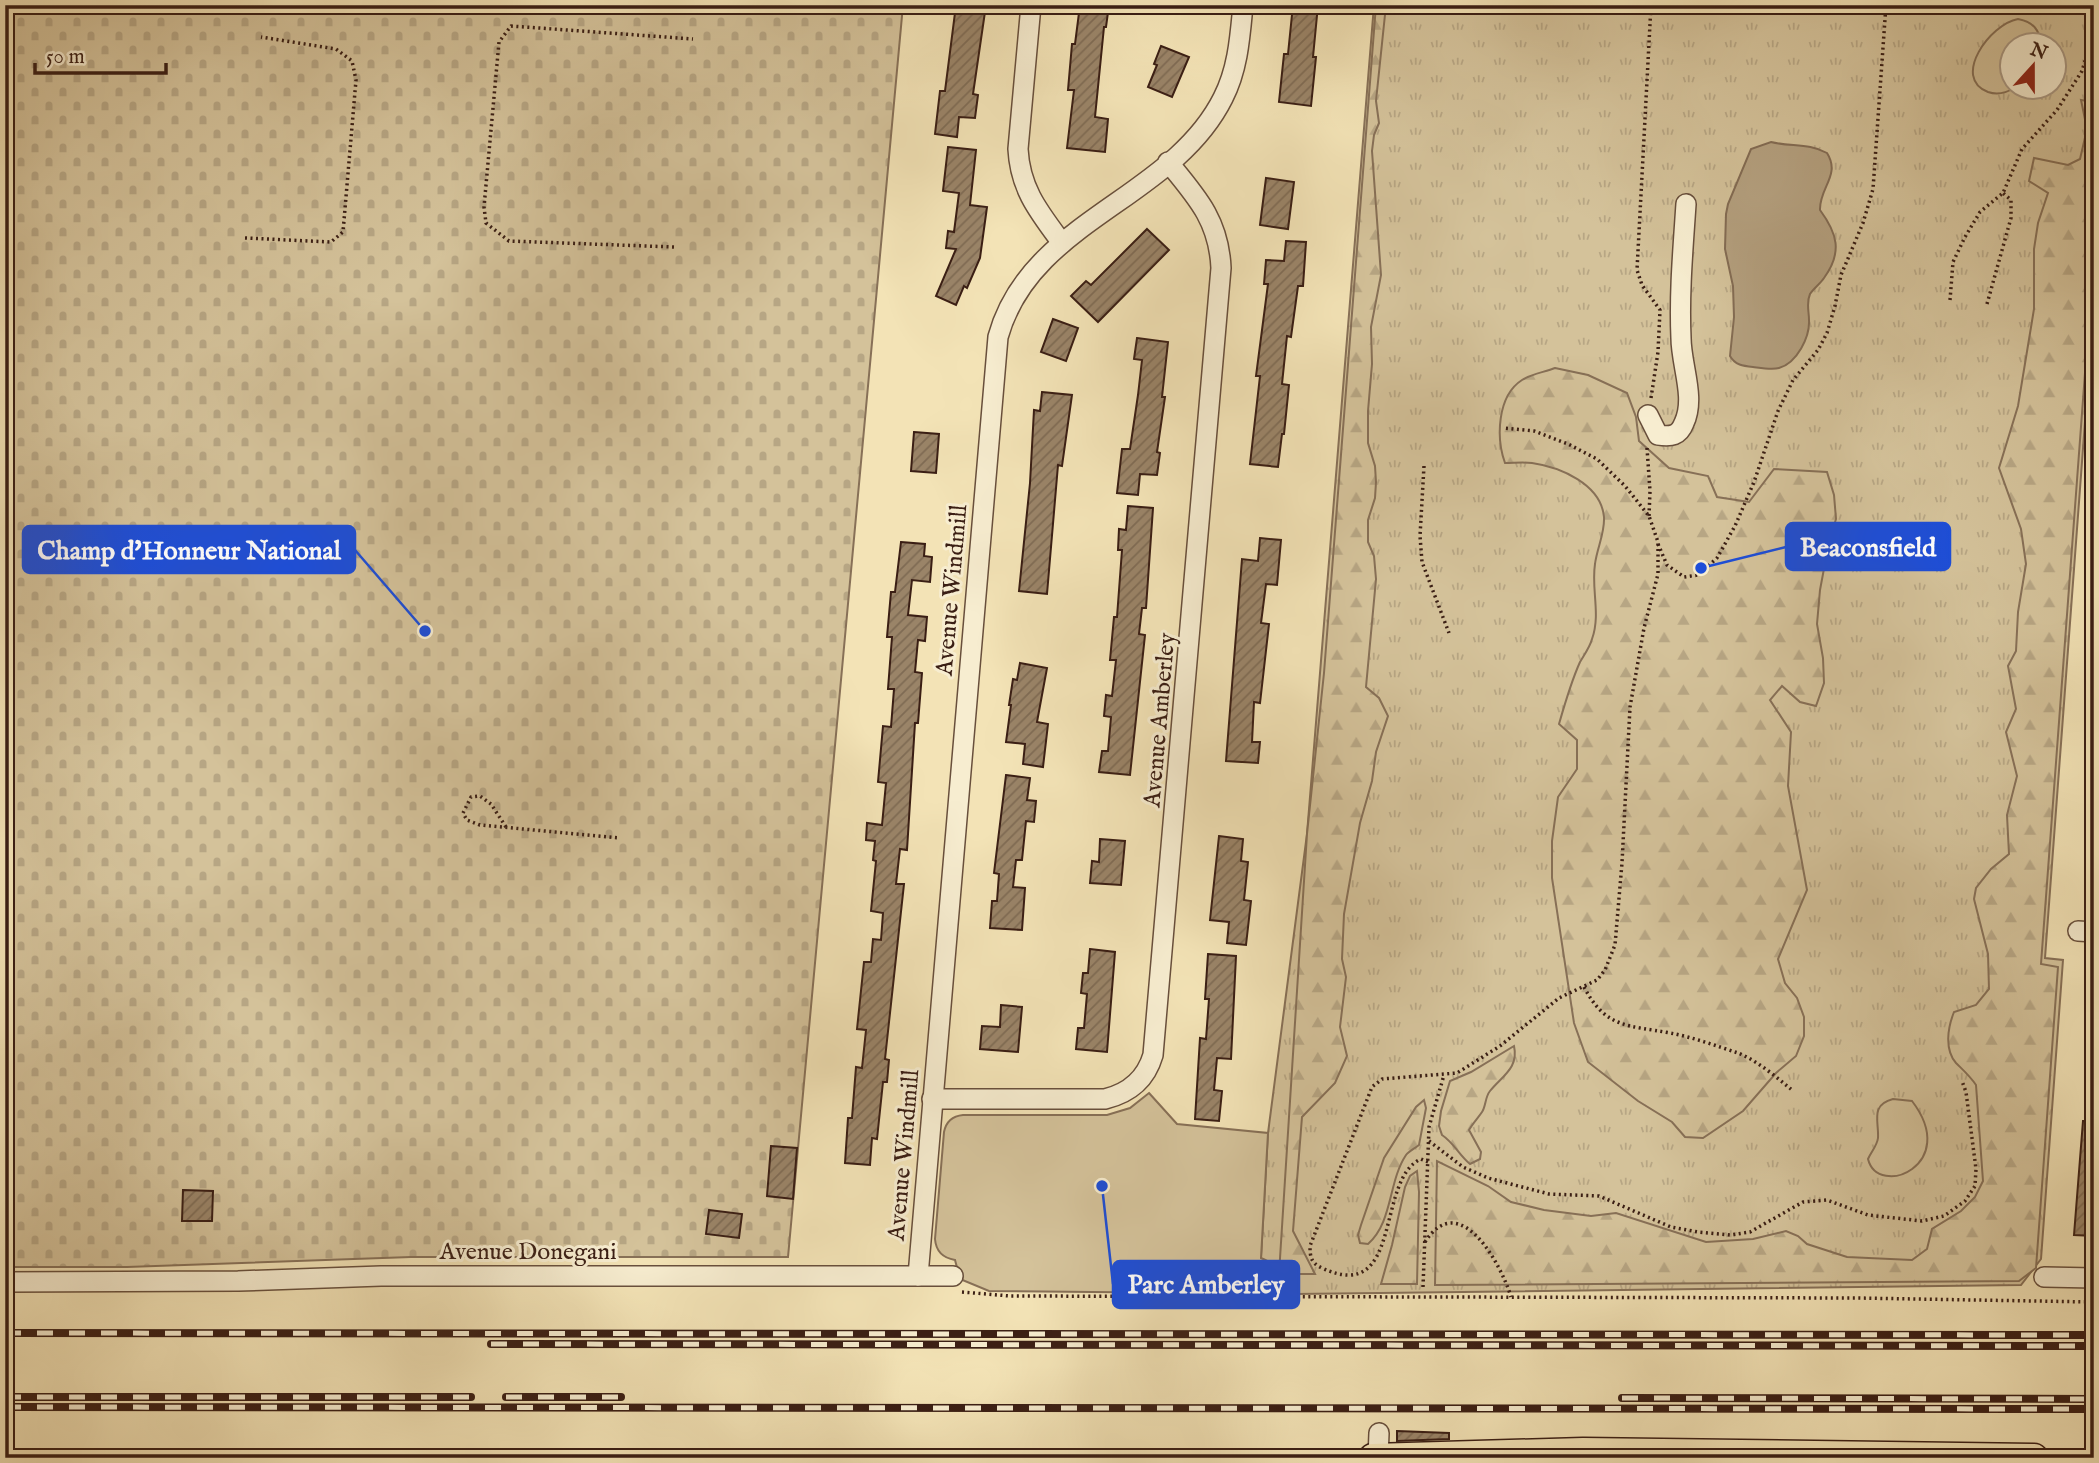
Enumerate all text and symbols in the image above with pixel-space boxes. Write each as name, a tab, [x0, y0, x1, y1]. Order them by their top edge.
scale bar	[35, 32, 166, 76]
north arrow	[1997, 32, 2068, 102]
text: N	[2025, 37, 2051, 66]
text: 50 m	[46, 44, 85, 71]
street label: Avenue Windmill	[929, 503, 975, 678]
callout: Beaconsfield	[1786, 523, 1950, 570]
callout: Champ d'Honneur National	[23, 526, 355, 573]
text: Beaconsfield	[1800, 532, 1937, 565]
text: Champ d'Honneur National	[37, 535, 342, 568]
street label: Avenue Amberley	[1137, 631, 1184, 810]
street label: Avenue Windmill	[881, 1068, 927, 1243]
street label: Avenue Donegani	[438, 1237, 617, 1268]
callout: Parc Amberley	[1113, 1261, 1299, 1308]
text: Parc Amberley	[1127, 1269, 1286, 1302]

